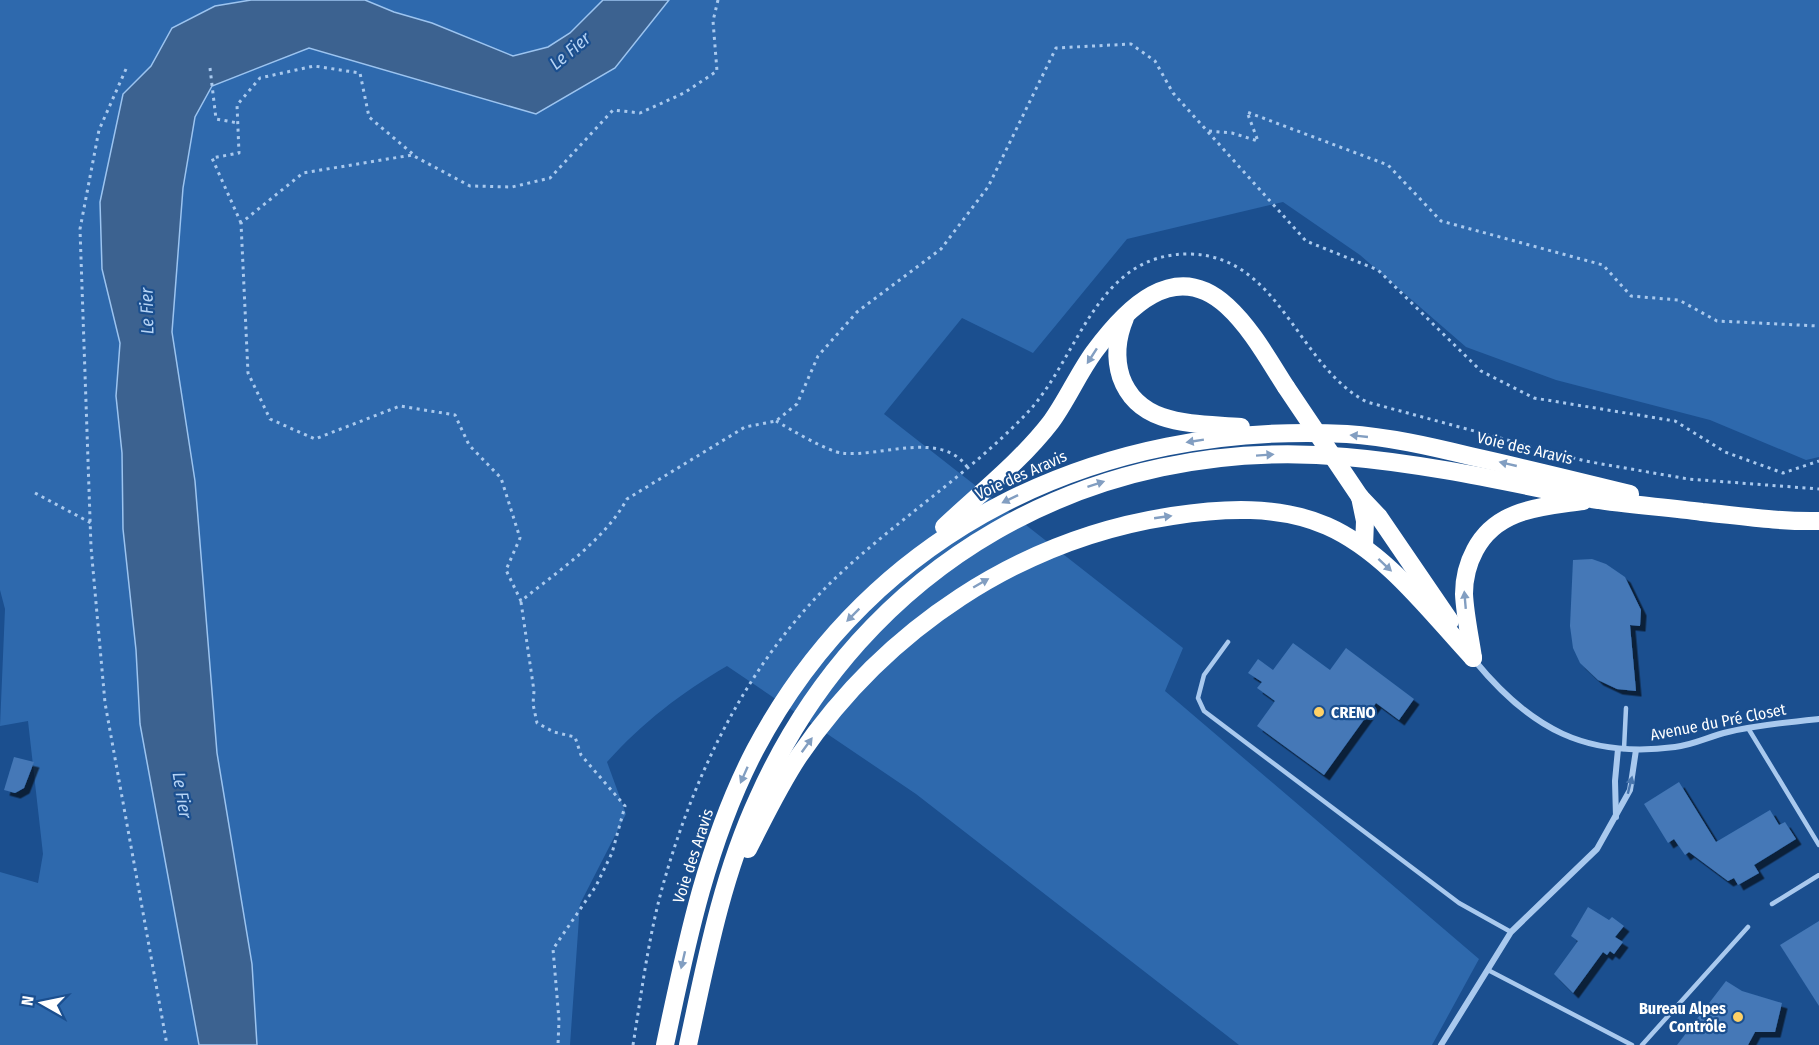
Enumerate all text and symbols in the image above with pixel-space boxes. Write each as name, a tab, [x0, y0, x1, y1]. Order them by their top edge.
water label: Le Fier	[545, 27, 596, 74]
water label: Le Fier	[136, 287, 158, 335]
one-way arrow	[1086, 348, 1098, 364]
street label: Voie des Aravis	[1475, 428, 1575, 468]
one-way arrow	[1349, 431, 1368, 440]
one-way arrow	[1185, 436, 1204, 445]
street label: Voie des Aravis	[972, 446, 1070, 504]
one-way arrow	[1255, 450, 1274, 459]
one-way arrow	[1498, 459, 1517, 468]
one-way arrow	[1087, 479, 1105, 488]
one-way arrow	[1001, 494, 1018, 503]
one-way arrow	[1154, 513, 1173, 522]
one-way arrow	[1378, 558, 1393, 572]
one-way arrow	[973, 578, 989, 589]
one-way arrow	[1460, 591, 1470, 610]
one-way arrow	[847, 607, 861, 621]
street label: Avenue du Pré Closet	[1649, 699, 1788, 744]
place label: CRENO	[1331, 703, 1376, 722]
marker: CRENO	[1312, 705, 1326, 719]
one-way arrow	[801, 738, 813, 754]
one-way arrow	[739, 766, 748, 784]
water label: Le Fier	[167, 770, 197, 821]
one-way arrow	[1625, 776, 1635, 794]
street label: Voie des Aravis	[669, 806, 717, 906]
one-way arrow	[678, 951, 687, 970]
north arrow	[12, 973, 72, 1033]
text: N	[18, 995, 38, 1007]
place label: Bureau Alpes Contrôle	[1639, 999, 1726, 1036]
marker: Bureau Alpes Contrôle	[1731, 1010, 1745, 1024]

